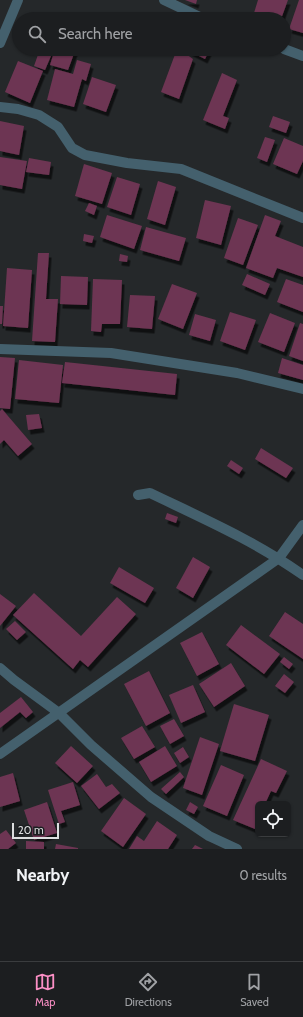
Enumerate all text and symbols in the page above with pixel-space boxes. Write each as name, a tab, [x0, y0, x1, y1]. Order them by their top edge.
search box	[12, 12, 291, 56]
icon: search	[26, 23, 48, 45]
text: Search here	[58, 25, 133, 43]
map controls	[255, 801, 291, 837]
button: locate	[255, 801, 291, 837]
scale bar	[12, 821, 59, 840]
text: 20 m	[18, 823, 44, 837]
text: Nearby	[16, 865, 69, 885]
text: 0 results	[239, 867, 287, 883]
tab: Map	[34, 971, 56, 1009]
tab: Directions	[125, 971, 172, 1009]
tab: Saved	[240, 971, 269, 1009]

